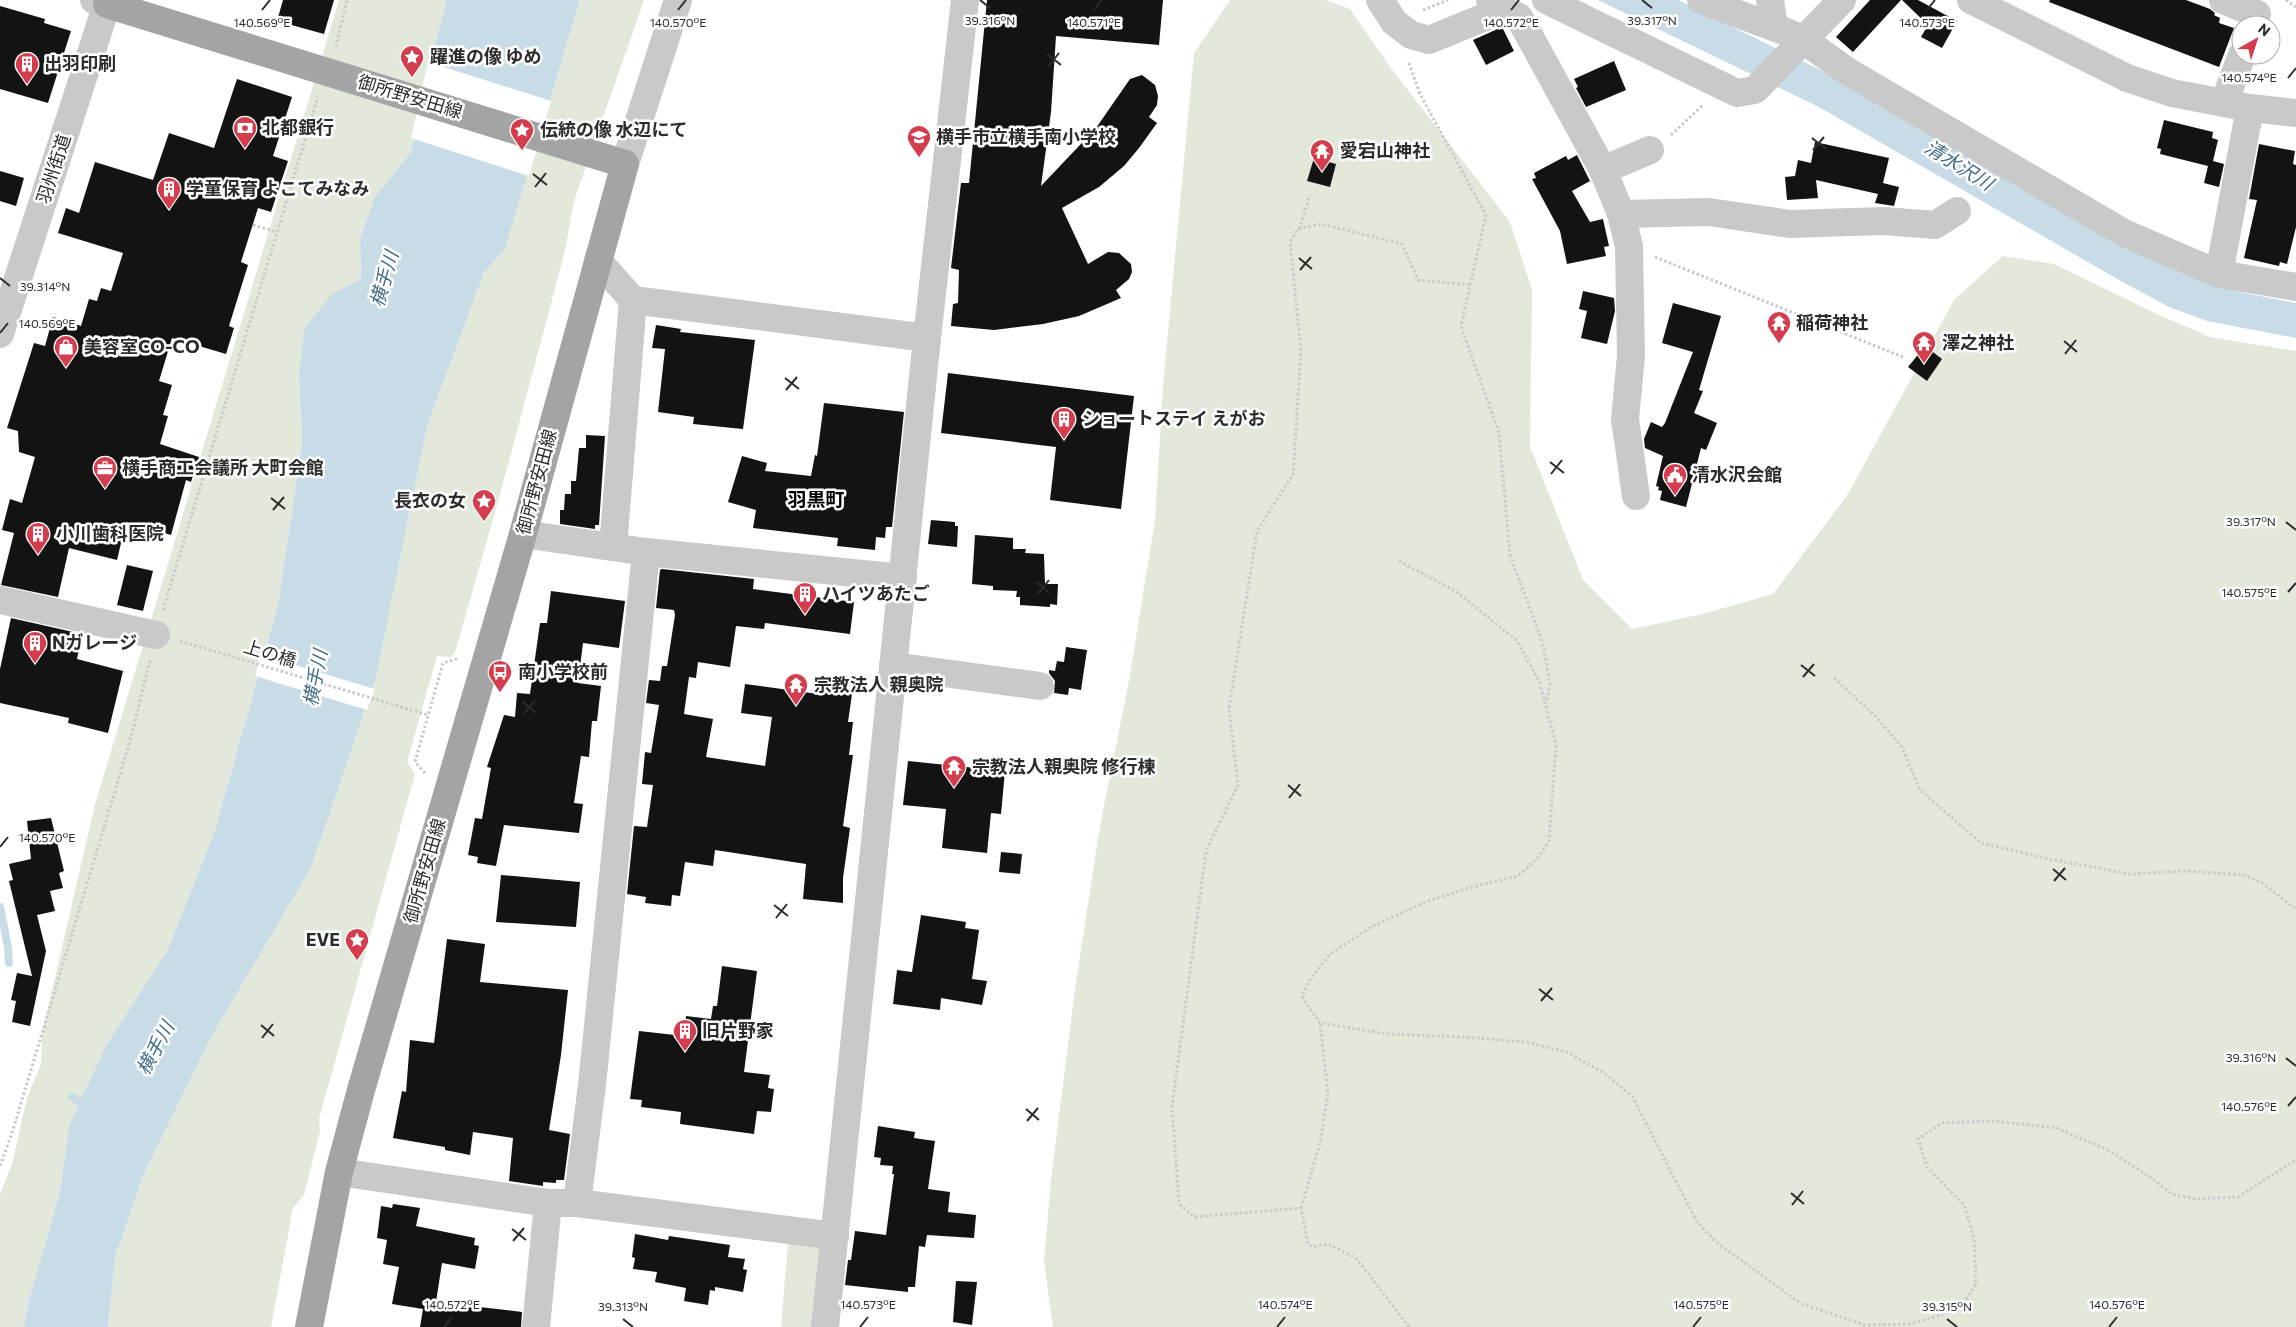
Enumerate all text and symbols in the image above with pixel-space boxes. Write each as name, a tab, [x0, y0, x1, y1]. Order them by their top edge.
text: 39.316°N	[965, 13, 1015, 27]
text: 39.317°N	[1627, 13, 1677, 27]
text: 140.569°E	[234, 15, 290, 29]
text: 140.570°E	[650, 15, 706, 29]
text: 140.571°E	[1067, 15, 1121, 29]
text: 140.572°E	[1483, 15, 1539, 29]
text: 140.573°E	[1899, 15, 1955, 29]
north arrow	[2231, 15, 2281, 65]
text: N	[2255, 20, 2274, 39]
place icon: 躍進の像 ゆめ	[399, 44, 425, 78]
place label: 躍進の像 ゆめ	[430, 45, 541, 67]
building icon: 出羽印刷	[14, 51, 40, 85]
place label: 出羽印刷	[44, 52, 116, 74]
street label: 御所野安田線	[355, 70, 465, 122]
text: 140.574°E	[2221, 70, 2277, 84]
bank icon: 北都銀行	[232, 115, 258, 149]
place label: 北都銀行	[262, 116, 334, 138]
place icon: 伝統の像 水辺にて	[509, 117, 535, 151]
place label: 伝統の像 水辺にて	[540, 118, 687, 140]
school or university icon: 横手市立横手南小学校	[906, 124, 932, 158]
place label: 横手市立横手南小学校	[936, 125, 1116, 147]
street label: 羽州街道	[31, 131, 75, 206]
water label: 清水沢川	[1921, 135, 1999, 196]
temple icon: 愛宕山神社	[1309, 138, 1335, 172]
place label: 愛宕山神社	[1340, 139, 1430, 161]
building icon: 学童保育 よこてみなみ	[156, 176, 182, 210]
place label: 学童保育 よこてみなみ	[186, 177, 369, 199]
water label: 横手川	[365, 246, 403, 309]
text: 39.314°N	[20, 279, 70, 293]
temple icon: 稲荷神社	[1766, 310, 1792, 344]
place label: 稲荷神社	[1796, 311, 1868, 333]
text: 140.569°E	[19, 316, 75, 330]
temple icon: 澤之神社	[1911, 330, 1937, 364]
place label: 澤之神社	[1942, 331, 2014, 353]
shop icon: 美容室CO-CO	[53, 334, 79, 368]
place label: 美容室CO-CO	[84, 335, 200, 357]
building icon: ショートステイ えがお	[1051, 406, 1077, 440]
place label: ショートステイ えがお	[1082, 407, 1265, 429]
street label: 御所野安田線	[511, 427, 561, 537]
office icon: 横手商工会議所 大町会館	[92, 455, 118, 489]
place label: 横手商工会議所 大町会館	[122, 456, 323, 478]
public building icon: 清水沢会館	[1662, 462, 1688, 496]
place label: 清水沢会館	[1692, 463, 1782, 485]
district label: 羽黒町	[787, 487, 845, 510]
place icon: 長衣の女	[471, 488, 497, 522]
place label: 長衣の女	[394, 489, 466, 511]
text: 39.317°N	[2226, 514, 2276, 528]
building icon: 小川歯科医院	[25, 521, 51, 555]
place label: 小川歯科医院	[56, 522, 164, 544]
building icon: ハイツあたご	[792, 581, 818, 615]
place label: ハイツあたご	[822, 582, 930, 604]
text: 140.575°E	[2221, 585, 2277, 599]
building icon: Nガレージ	[22, 630, 48, 664]
place label: Nガレージ	[52, 631, 137, 653]
street label: 上の橋	[241, 635, 299, 671]
water label: 横手川	[298, 646, 332, 708]
bus stop icon: 南小学校前	[487, 659, 513, 693]
place label: 南小学校前	[518, 660, 608, 682]
temple icon: 宗教法人 親奥院	[783, 672, 809, 706]
place label: 宗教法人 親奥院	[814, 673, 943, 695]
temple icon: 宗教法人親奥院 修行棟	[941, 754, 967, 788]
place label: 宗教法人親奥院 修行棟	[972, 755, 1155, 777]
street label: 御所野安田線	[399, 816, 449, 926]
text: 140.570°E	[19, 830, 75, 844]
place icon: EVE	[344, 927, 370, 961]
place label: EVE	[306, 928, 340, 950]
water label: 横手川	[131, 1015, 179, 1078]
building icon: 旧片野家	[672, 1018, 698, 1052]
place label: 旧片野家	[702, 1019, 774, 1041]
text: 39.316°N	[2226, 1050, 2276, 1064]
text: 140.576°E	[2221, 1099, 2277, 1113]
text: 140.572°E	[424, 1297, 480, 1311]
text: 140.573°E	[840, 1297, 896, 1311]
text: 140.574°E	[1257, 1297, 1313, 1311]
text: 140.575°E	[1673, 1297, 1729, 1311]
text: 140.576°E	[2089, 1297, 2145, 1311]
text: 39.313°N	[598, 1299, 648, 1313]
text: 39.315°N	[1922, 1299, 1972, 1313]

